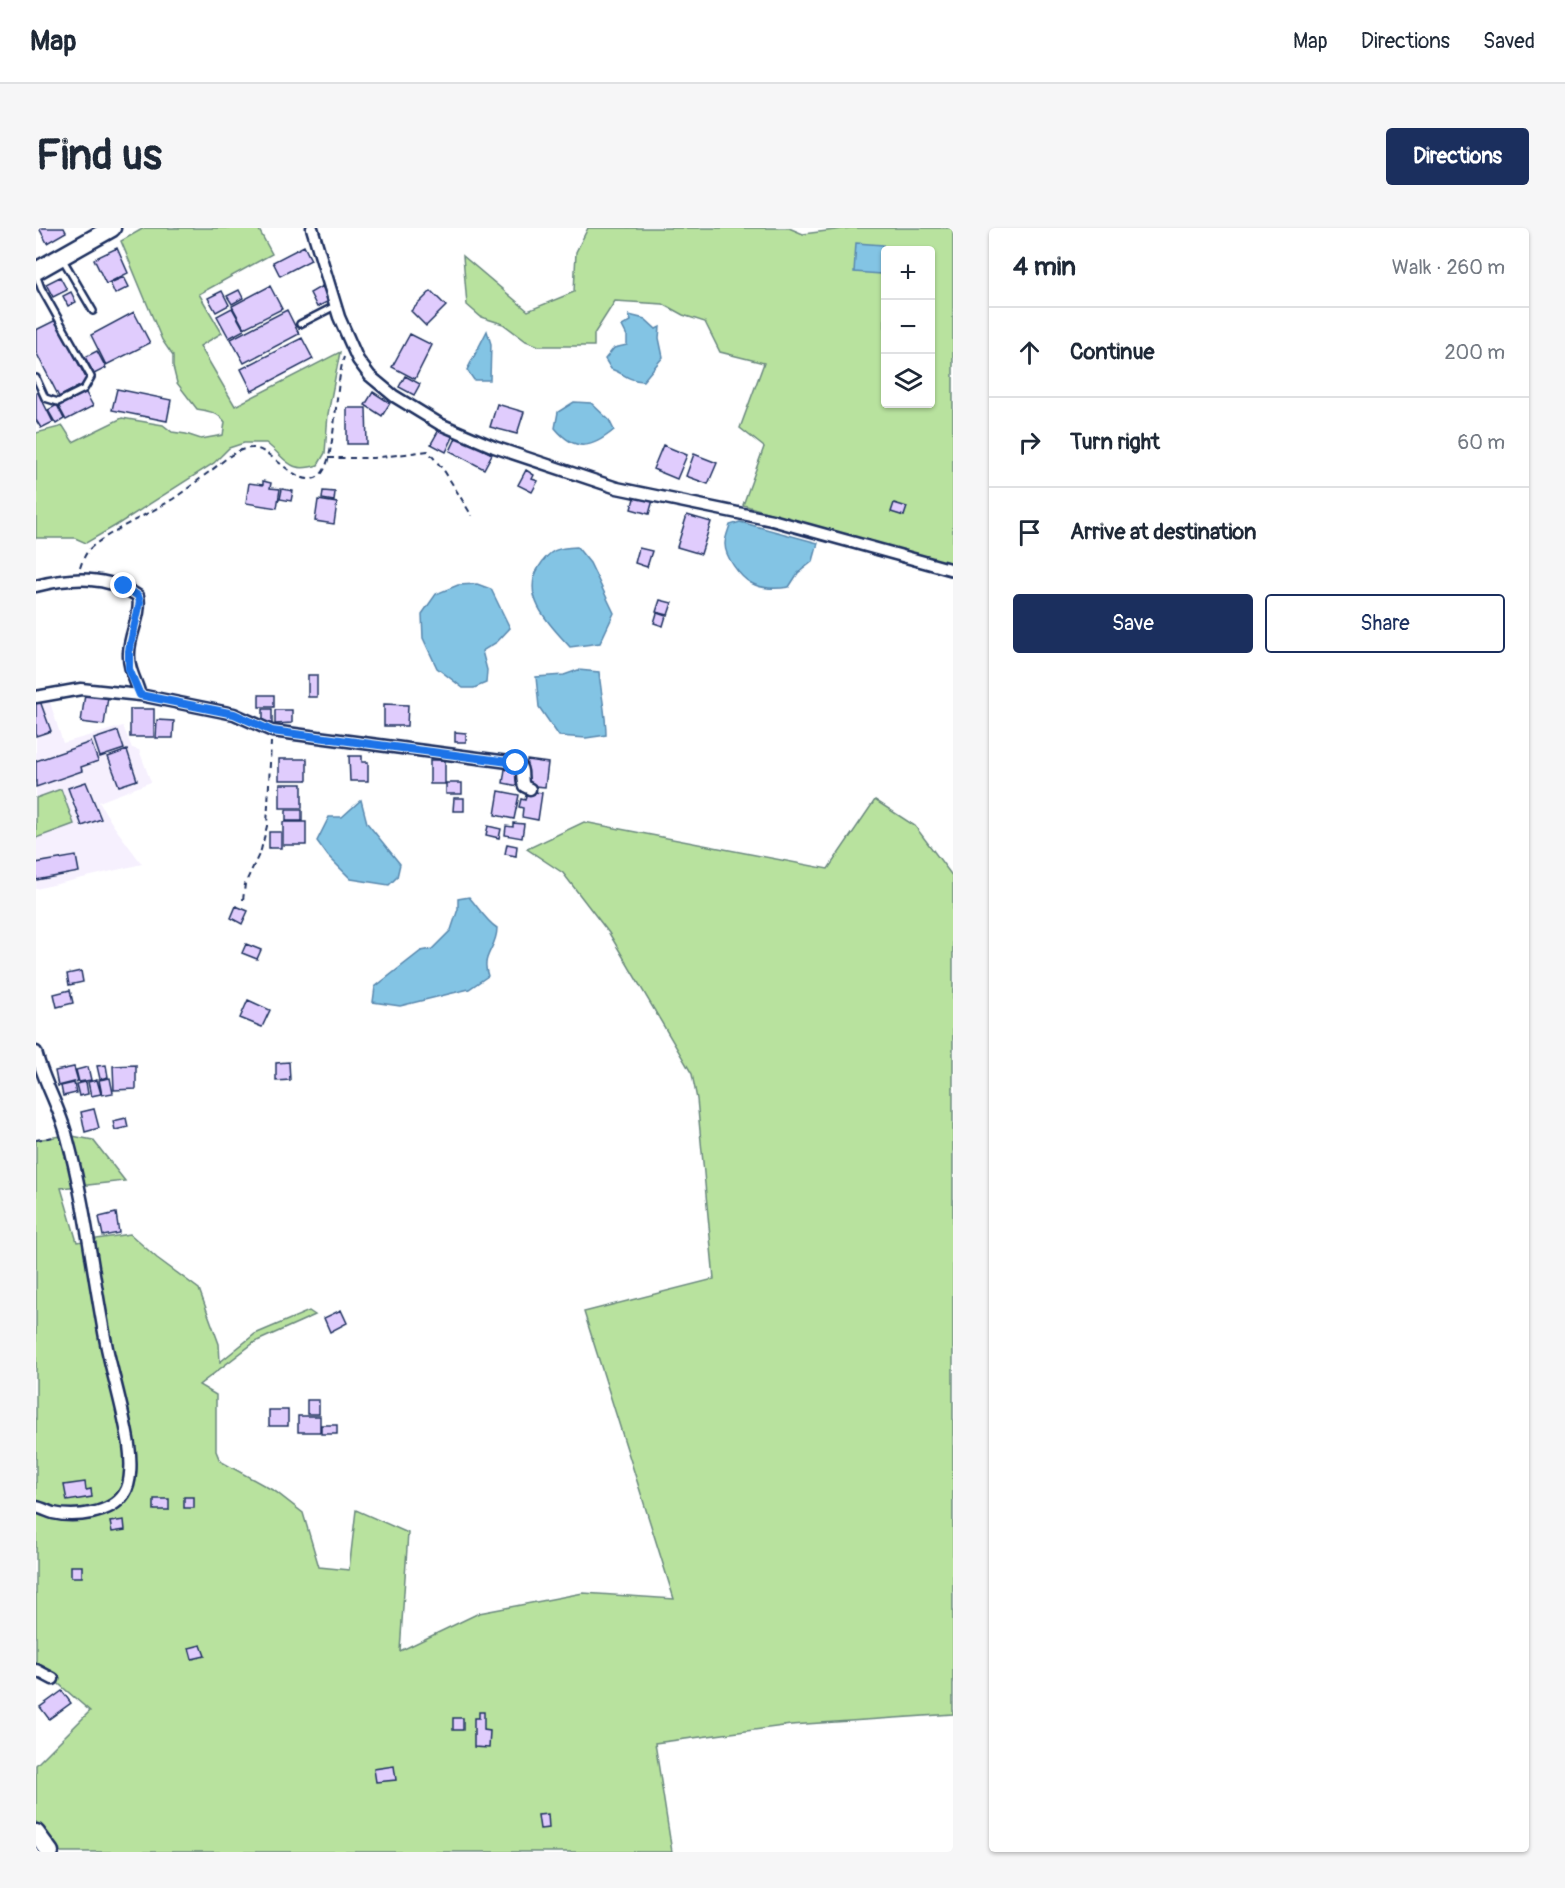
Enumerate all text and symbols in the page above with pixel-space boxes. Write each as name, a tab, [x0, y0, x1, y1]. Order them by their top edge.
text: Map	[30, 24, 76, 59]
text: Map	[1293, 28, 1328, 55]
text: Directions	[1361, 28, 1450, 55]
text: Saved	[1483, 28, 1535, 55]
button: Directions	[1386, 128, 1529, 185]
text: Find us	[36, 130, 162, 182]
map controls	[881, 246, 935, 408]
button: +	[881, 246, 935, 300]
text: 4 min	[1013, 251, 1076, 283]
text: Walk · 260 m	[1392, 255, 1505, 280]
button: −	[881, 300, 935, 354]
icon: ahead	[1013, 336, 1046, 369]
text: Continue	[1070, 338, 1154, 366]
text: 200 m	[1444, 340, 1505, 365]
button: layers	[881, 354, 935, 408]
icon: right	[1013, 426, 1046, 459]
text: Turn right	[1070, 428, 1160, 456]
text: 60 m	[1458, 430, 1505, 455]
icon: arrive	[1013, 516, 1046, 549]
text: Arrive at destination	[1070, 518, 1256, 546]
route end	[110, 572, 136, 598]
button: Save	[1013, 594, 1253, 653]
button: Share	[1265, 594, 1505, 653]
route start	[502, 749, 528, 775]

